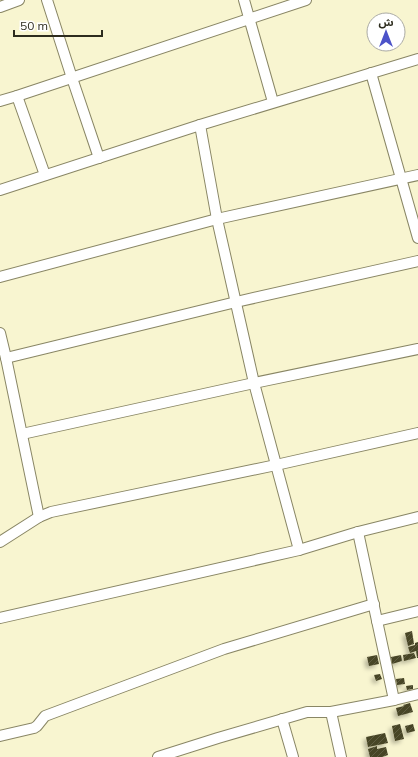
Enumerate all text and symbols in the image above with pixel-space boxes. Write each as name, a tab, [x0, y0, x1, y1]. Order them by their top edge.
scale bar	[14, 12, 102, 38]
north arrow	[366, 12, 406, 52]
text: ش	[378, 15, 394, 29]
text: 50 m	[20, 18, 48, 33]

